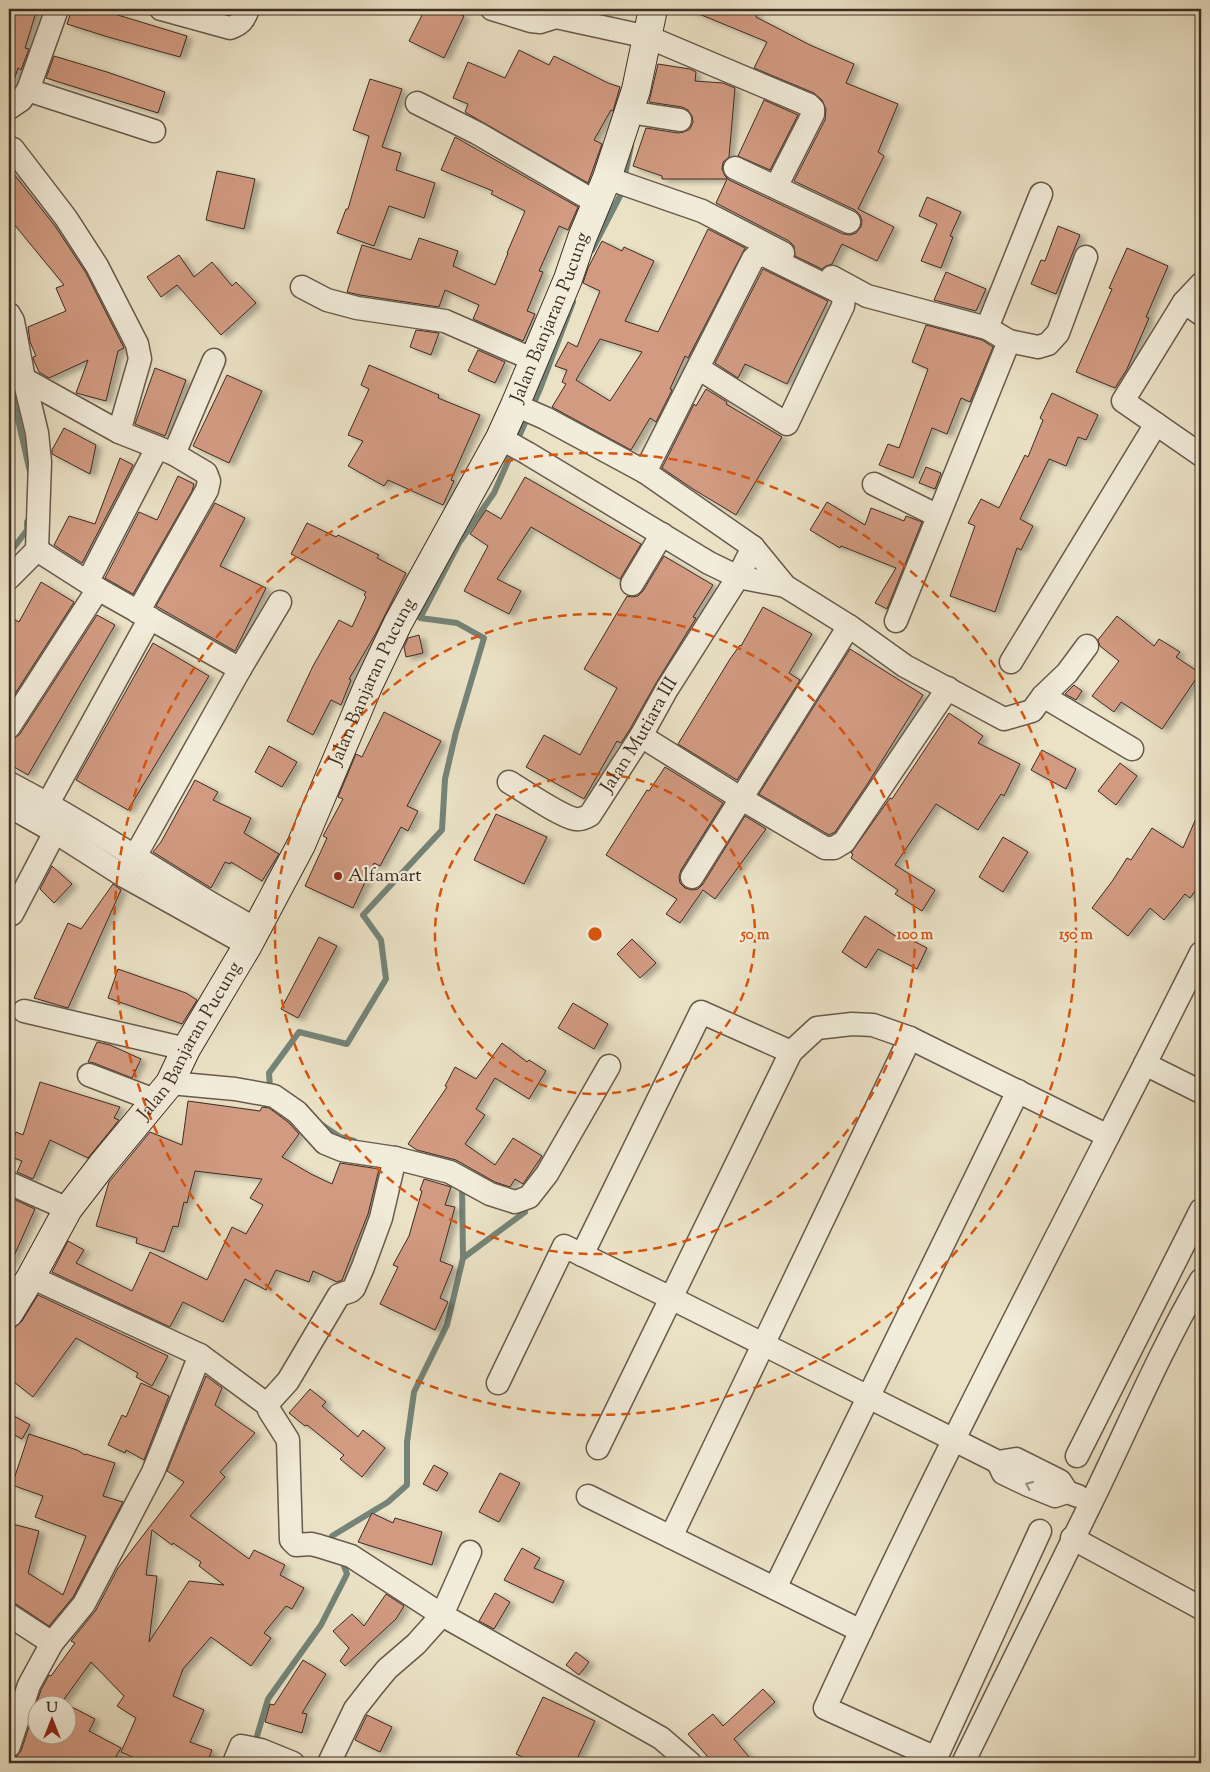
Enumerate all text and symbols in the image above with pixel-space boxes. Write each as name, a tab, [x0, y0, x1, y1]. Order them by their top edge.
street label: Jalan Banjaran Pucung	[504, 228, 597, 408]
street label: Jalan Banjaran Pucung	[322, 593, 423, 770]
street label: Jalan Mutiara III	[594, 672, 685, 799]
place label: Alfamart	[348, 863, 422, 890]
marker: Alfamart	[332, 870, 344, 882]
centre of rings	[586, 925, 604, 943]
text: 50 m	[740, 925, 770, 946]
text: 100 m	[897, 925, 934, 946]
text: 150 m	[1059, 925, 1093, 946]
street label: Jalan Banjaran Pucung	[131, 957, 249, 1127]
one-way arrow	[1025, 1480, 1034, 1491]
north arrow	[28, 1694, 78, 1744]
text: U	[46, 1699, 58, 1719]

